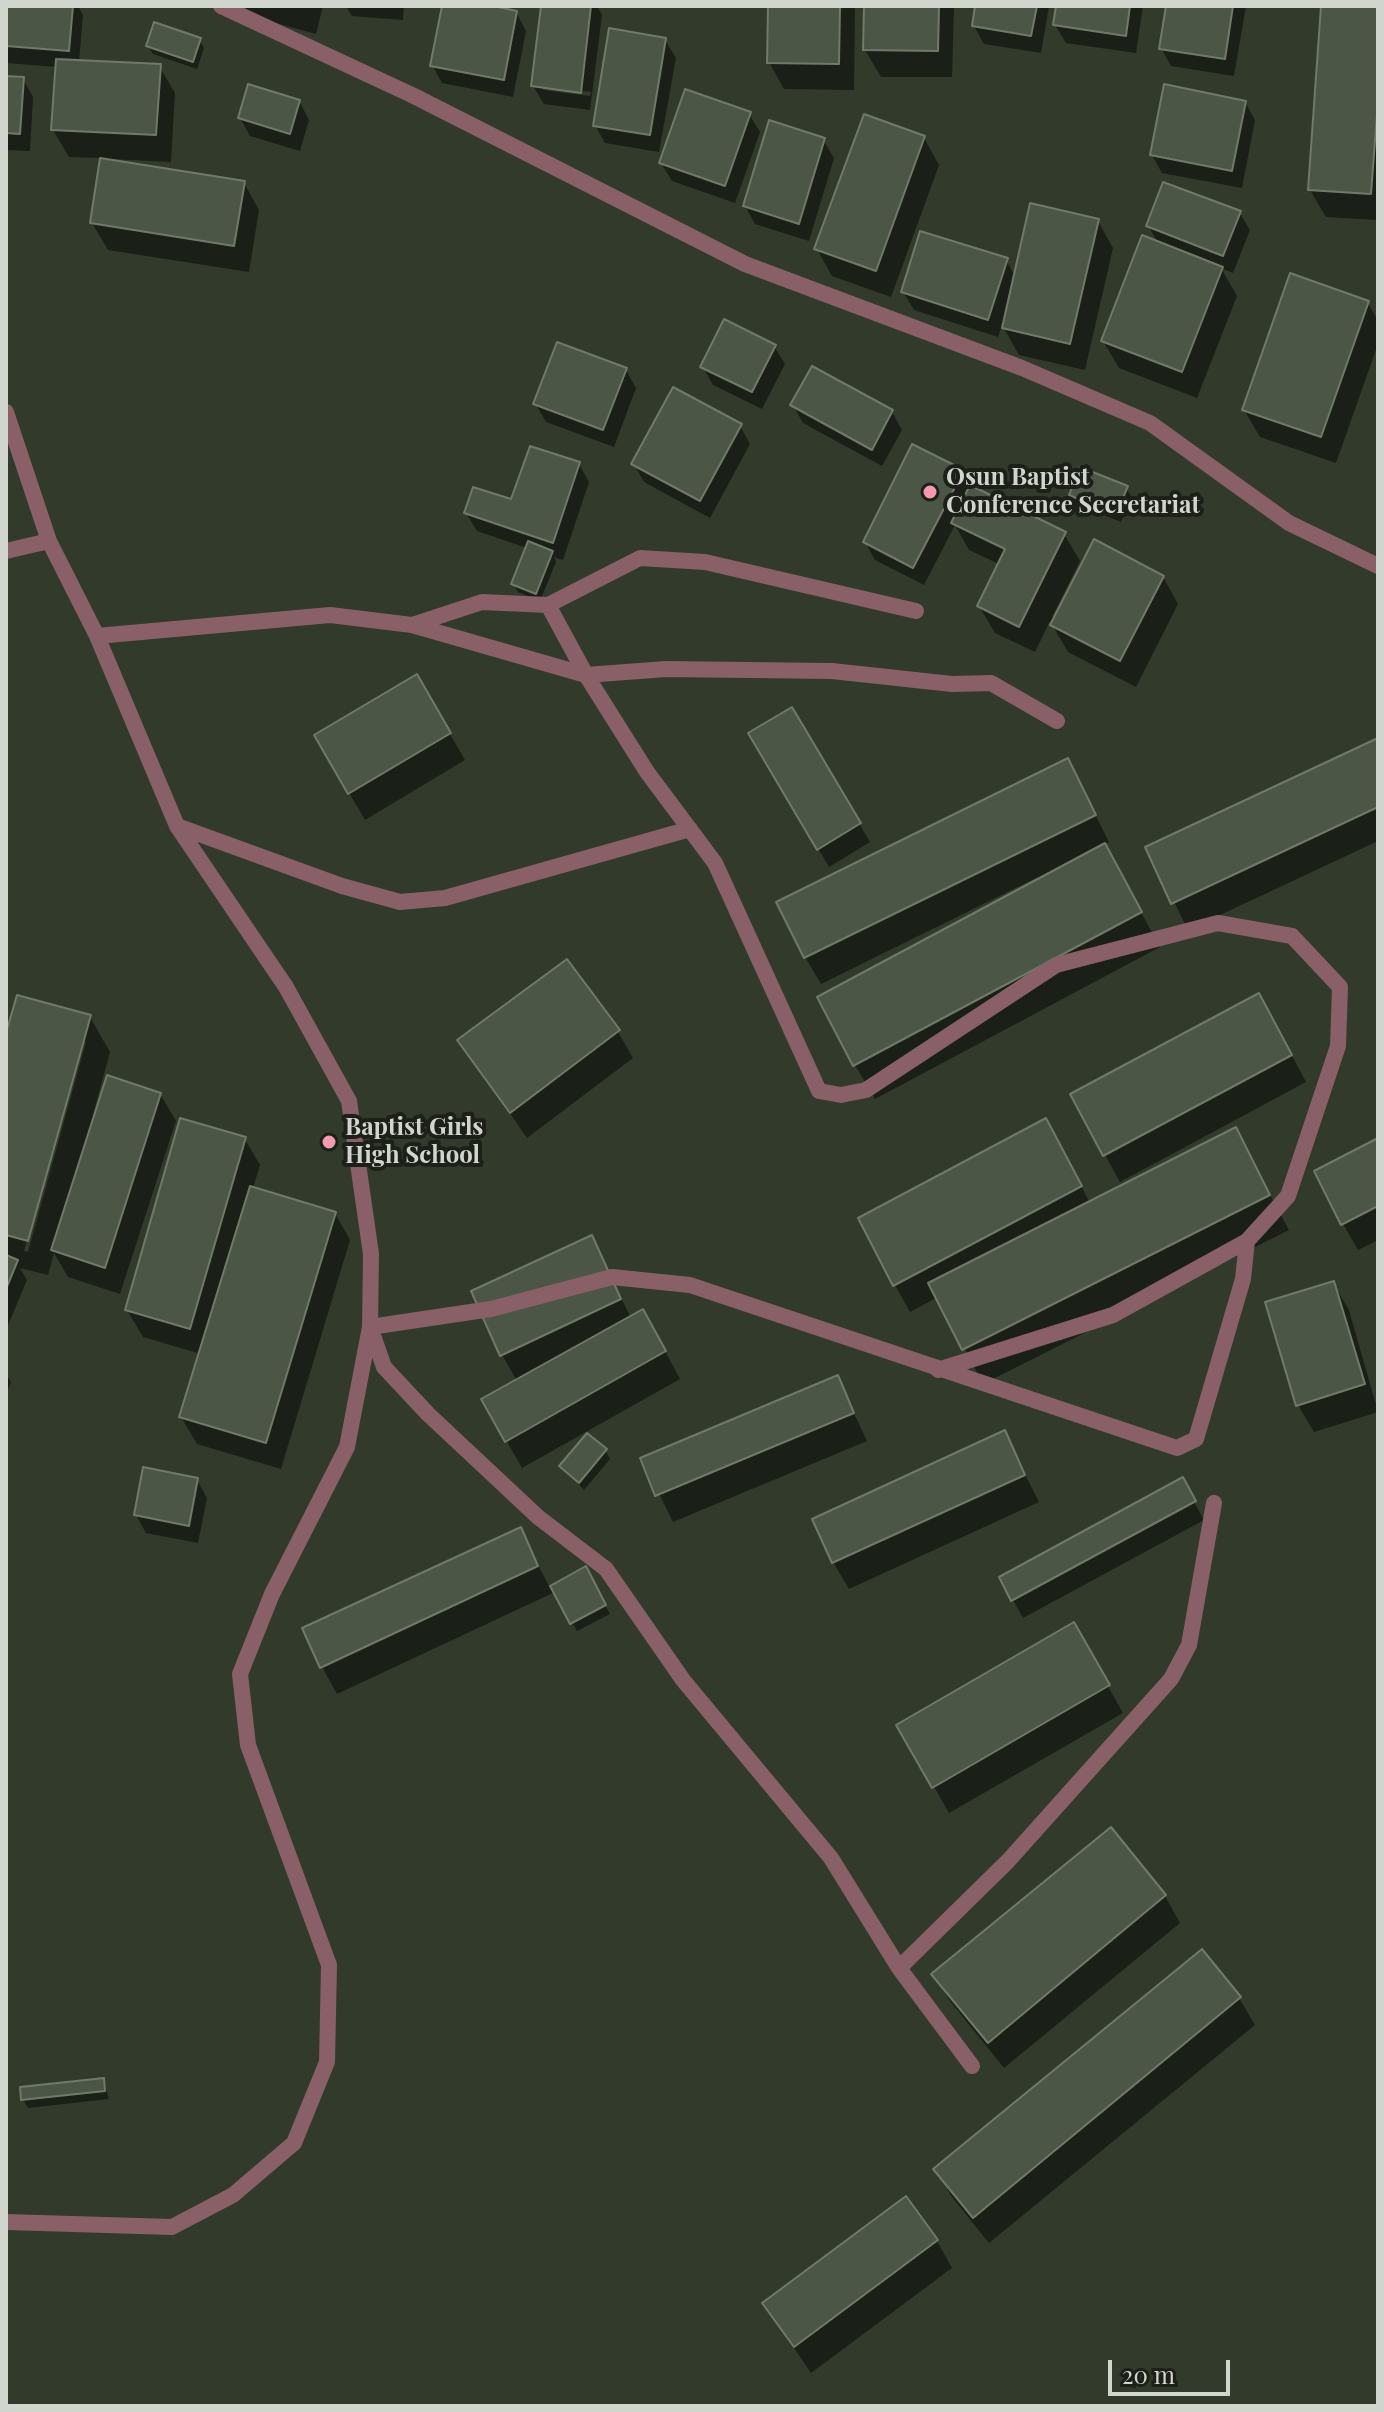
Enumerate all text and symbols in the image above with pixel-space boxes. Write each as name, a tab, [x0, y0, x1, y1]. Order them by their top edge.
place label: Osun Baptist Conference Secretariat	[946, 464, 1200, 520]
marker: Osun Baptist Conference Secretariat	[921, 483, 939, 501]
place label: Baptist Girls High School	[345, 1114, 483, 1170]
marker: Baptist Girls High School	[320, 1133, 338, 1151]
scale bar	[1112, 2344, 1234, 2394]
text: 20 m	[1122, 2358, 1175, 2390]

